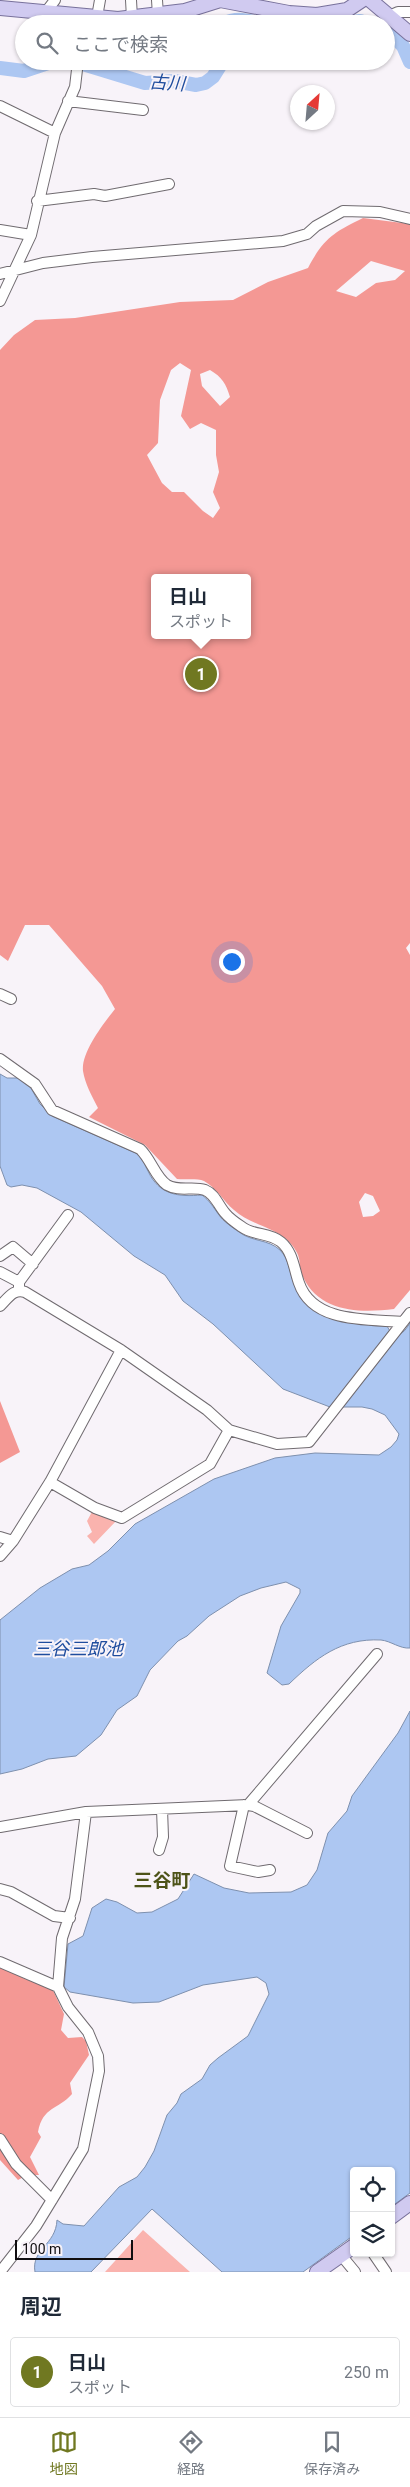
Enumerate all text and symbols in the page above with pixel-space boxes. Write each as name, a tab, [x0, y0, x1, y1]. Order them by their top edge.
search box	[15, 15, 395, 70]
icon: search	[33, 29, 61, 57]
text: ここで検索	[73, 33, 168, 56]
water label: 古川	[148, 71, 188, 94]
north arrow	[290, 85, 335, 130]
popup	[151, 574, 251, 639]
text: 日山	[169, 585, 207, 608]
text: スポット	[169, 612, 233, 631]
pin: 1	[185, 655, 217, 693]
your location	[219, 949, 245, 975]
water label: 三谷三郎池	[33, 1638, 125, 1659]
district label: 三谷町	[133, 1869, 191, 1892]
map controls	[350, 2167, 395, 2257]
button: locate	[350, 2167, 395, 2212]
button: layers	[350, 2212, 395, 2257]
scale bar	[15, 2237, 132, 2260]
text: 100 m	[22, 2241, 61, 2257]
text: 周辺	[20, 2295, 62, 2319]
text: 日山	[68, 2351, 106, 2374]
text: 1	[32, 2363, 42, 2382]
text: 250 m	[344, 2363, 389, 2382]
text: スポット	[68, 2378, 132, 2397]
tab: 地図	[50, 2428, 78, 2478]
tab: 経路	[177, 2428, 205, 2478]
tab: 保存済み	[304, 2428, 360, 2478]

